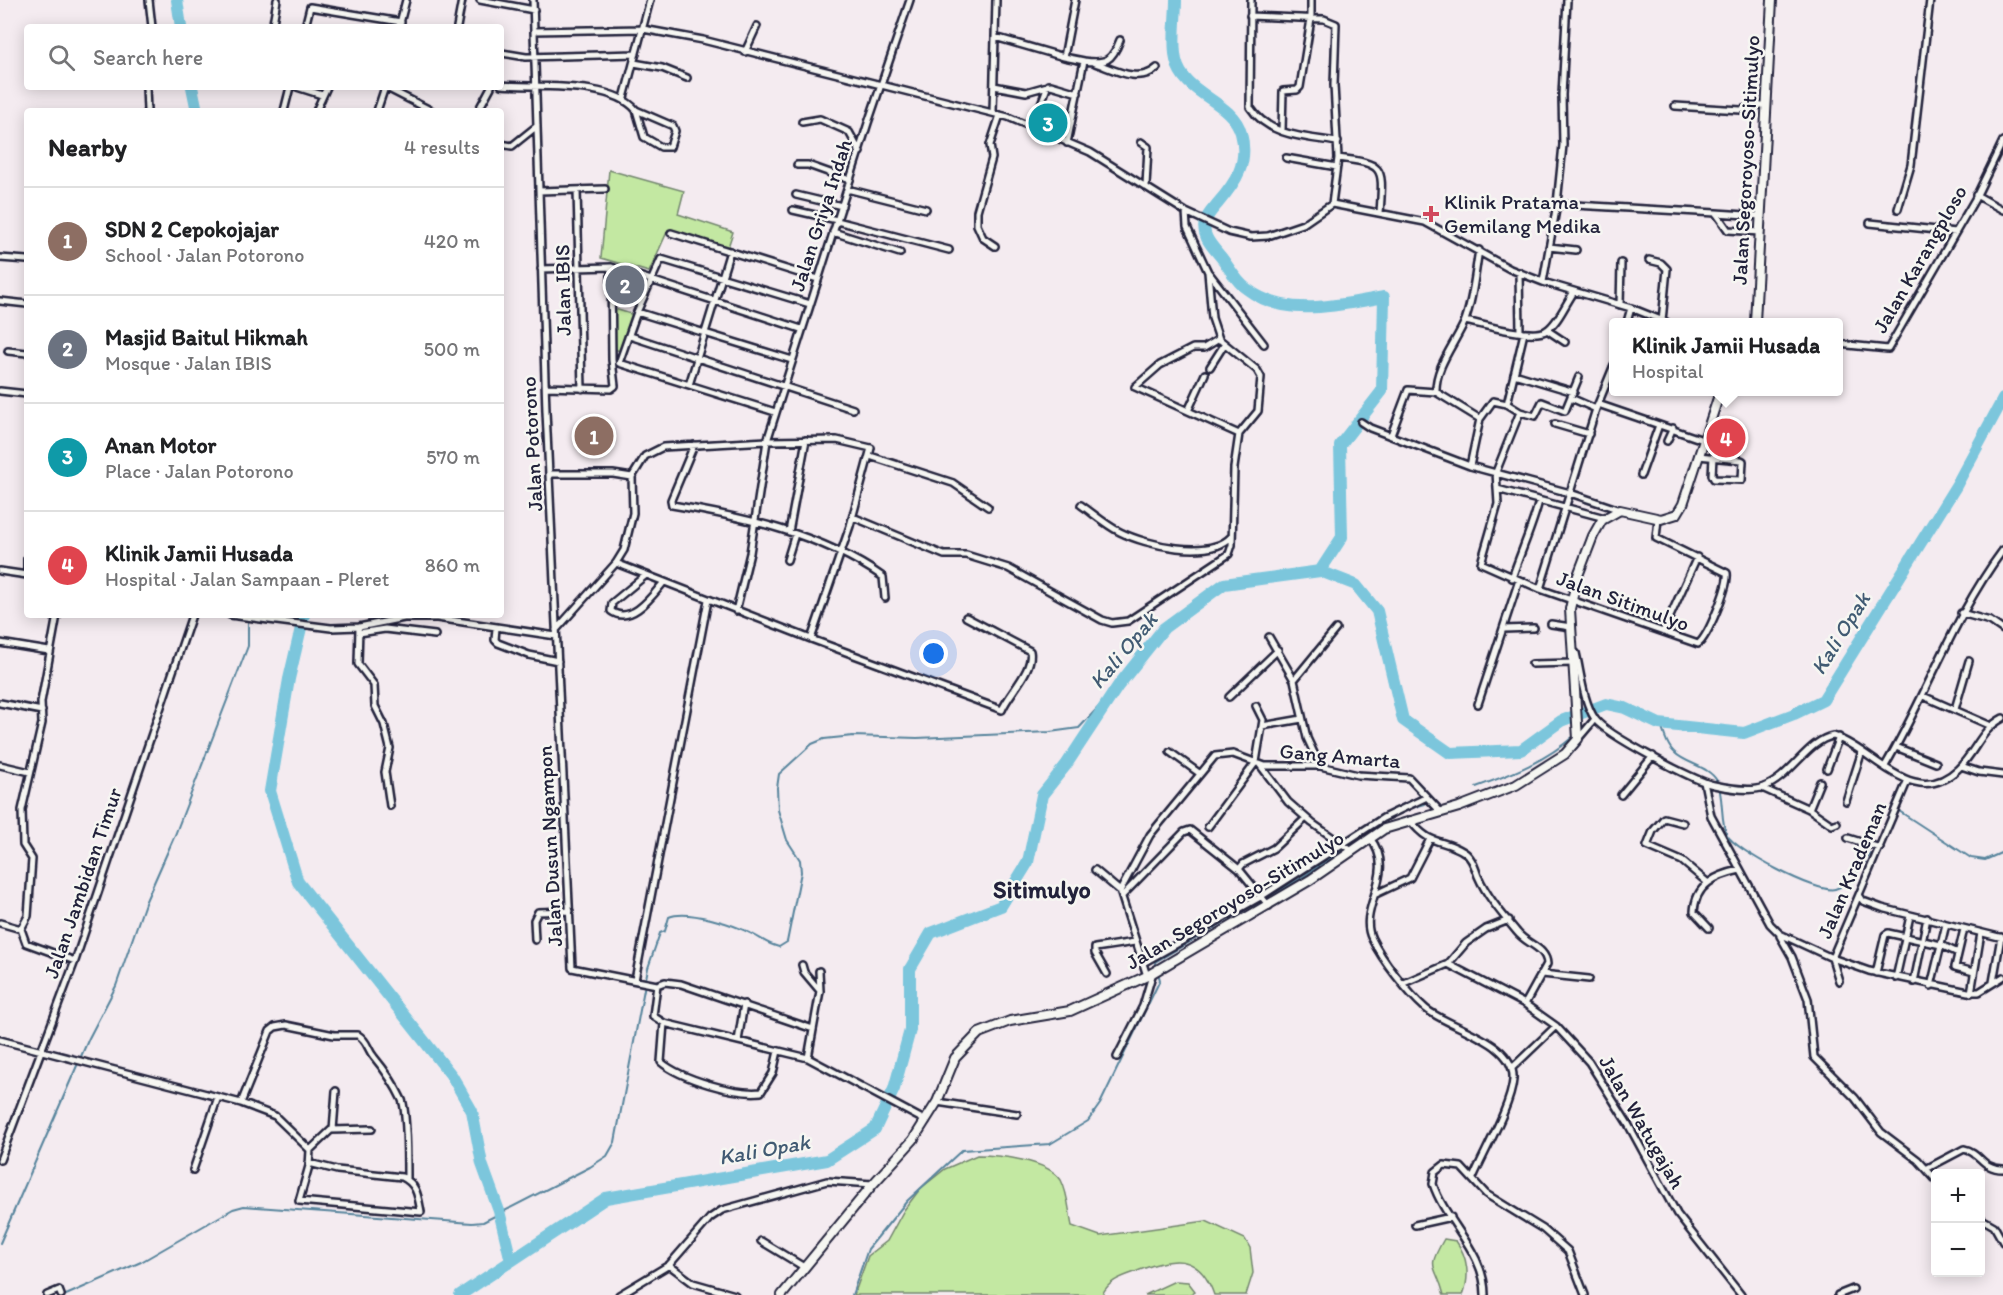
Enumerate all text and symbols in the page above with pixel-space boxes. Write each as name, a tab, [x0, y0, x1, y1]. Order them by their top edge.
search box	[24, 24, 504, 90]
street label: Jalan Segoroyoso-Sitimulyo	[1726, 35, 1765, 285]
icon: search	[45, 41, 78, 74]
text: Search here	[93, 44, 203, 71]
pin: 3	[1028, 100, 1068, 146]
text: Nearby	[48, 131, 127, 163]
text: 4 results	[404, 135, 480, 159]
street label: Jalan Griya Indah	[784, 135, 857, 294]
street label: Jalan Karangploso	[1867, 180, 1972, 337]
place label: Klinik Pratama Gemilang Medika	[1444, 189, 1601, 238]
marker: Klinik Pratama Gemilang Medika	[1422, 205, 1440, 223]
text: SDN 2 Cepokojajar	[105, 216, 279, 243]
text: 1	[63, 229, 72, 253]
text: 420 m	[424, 229, 480, 253]
text: School · Jalan Potorono	[105, 243, 304, 267]
street label: Jalan IBIS	[549, 244, 576, 336]
pin: 2	[606, 262, 644, 308]
popup	[1609, 318, 1843, 396]
text: Masjid Baitul Hikmah	[105, 324, 308, 351]
text: Klinik Jamii Husada	[1632, 332, 1820, 359]
text: 2	[62, 337, 73, 361]
text: 500 m	[424, 337, 480, 361]
text: Mosque · Jalan IBIS	[105, 351, 272, 375]
text: Hospital	[1632, 359, 1704, 383]
street label: Jalan Potorono	[515, 376, 548, 512]
pin: 1	[574, 414, 614, 458]
pin: 4	[1706, 416, 1746, 460]
text: Anan Motor	[105, 432, 216, 459]
text: 3	[62, 445, 73, 469]
text: 570 m	[426, 445, 480, 469]
text: Place · Jalan Potorono	[105, 459, 294, 483]
text: Klinik Jamii Husada	[105, 540, 293, 567]
text: 4	[61, 553, 74, 577]
text: 860 m	[425, 553, 480, 577]
street label: Jalan Sitimulyo	[1554, 565, 1693, 636]
text: Hospital · Jalan Sampaan - Pleret	[105, 567, 389, 591]
water label: Kali Opak	[1805, 586, 1877, 679]
water label: Kali Opak	[1083, 605, 1164, 694]
your location	[919, 639, 948, 668]
street label: Gang Amarta	[1279, 738, 1402, 773]
street label: Jalan Dusun Ngampon	[532, 745, 567, 947]
street label: Jalan Jambidan Timur	[38, 784, 127, 981]
street label: Jalan Krademan	[1812, 798, 1892, 942]
street label: Jalan Segoroyoso-Sitimulyo	[1121, 824, 1348, 975]
district label: Sitimulyo	[993, 875, 1091, 905]
street label: Jalan Watugajah	[1594, 1051, 1691, 1193]
water label: Kali Opak	[716, 1128, 813, 1171]
map controls	[1931, 1169, 1985, 1277]
button: +	[1931, 1169, 1985, 1223]
button: −	[1931, 1223, 1985, 1277]

